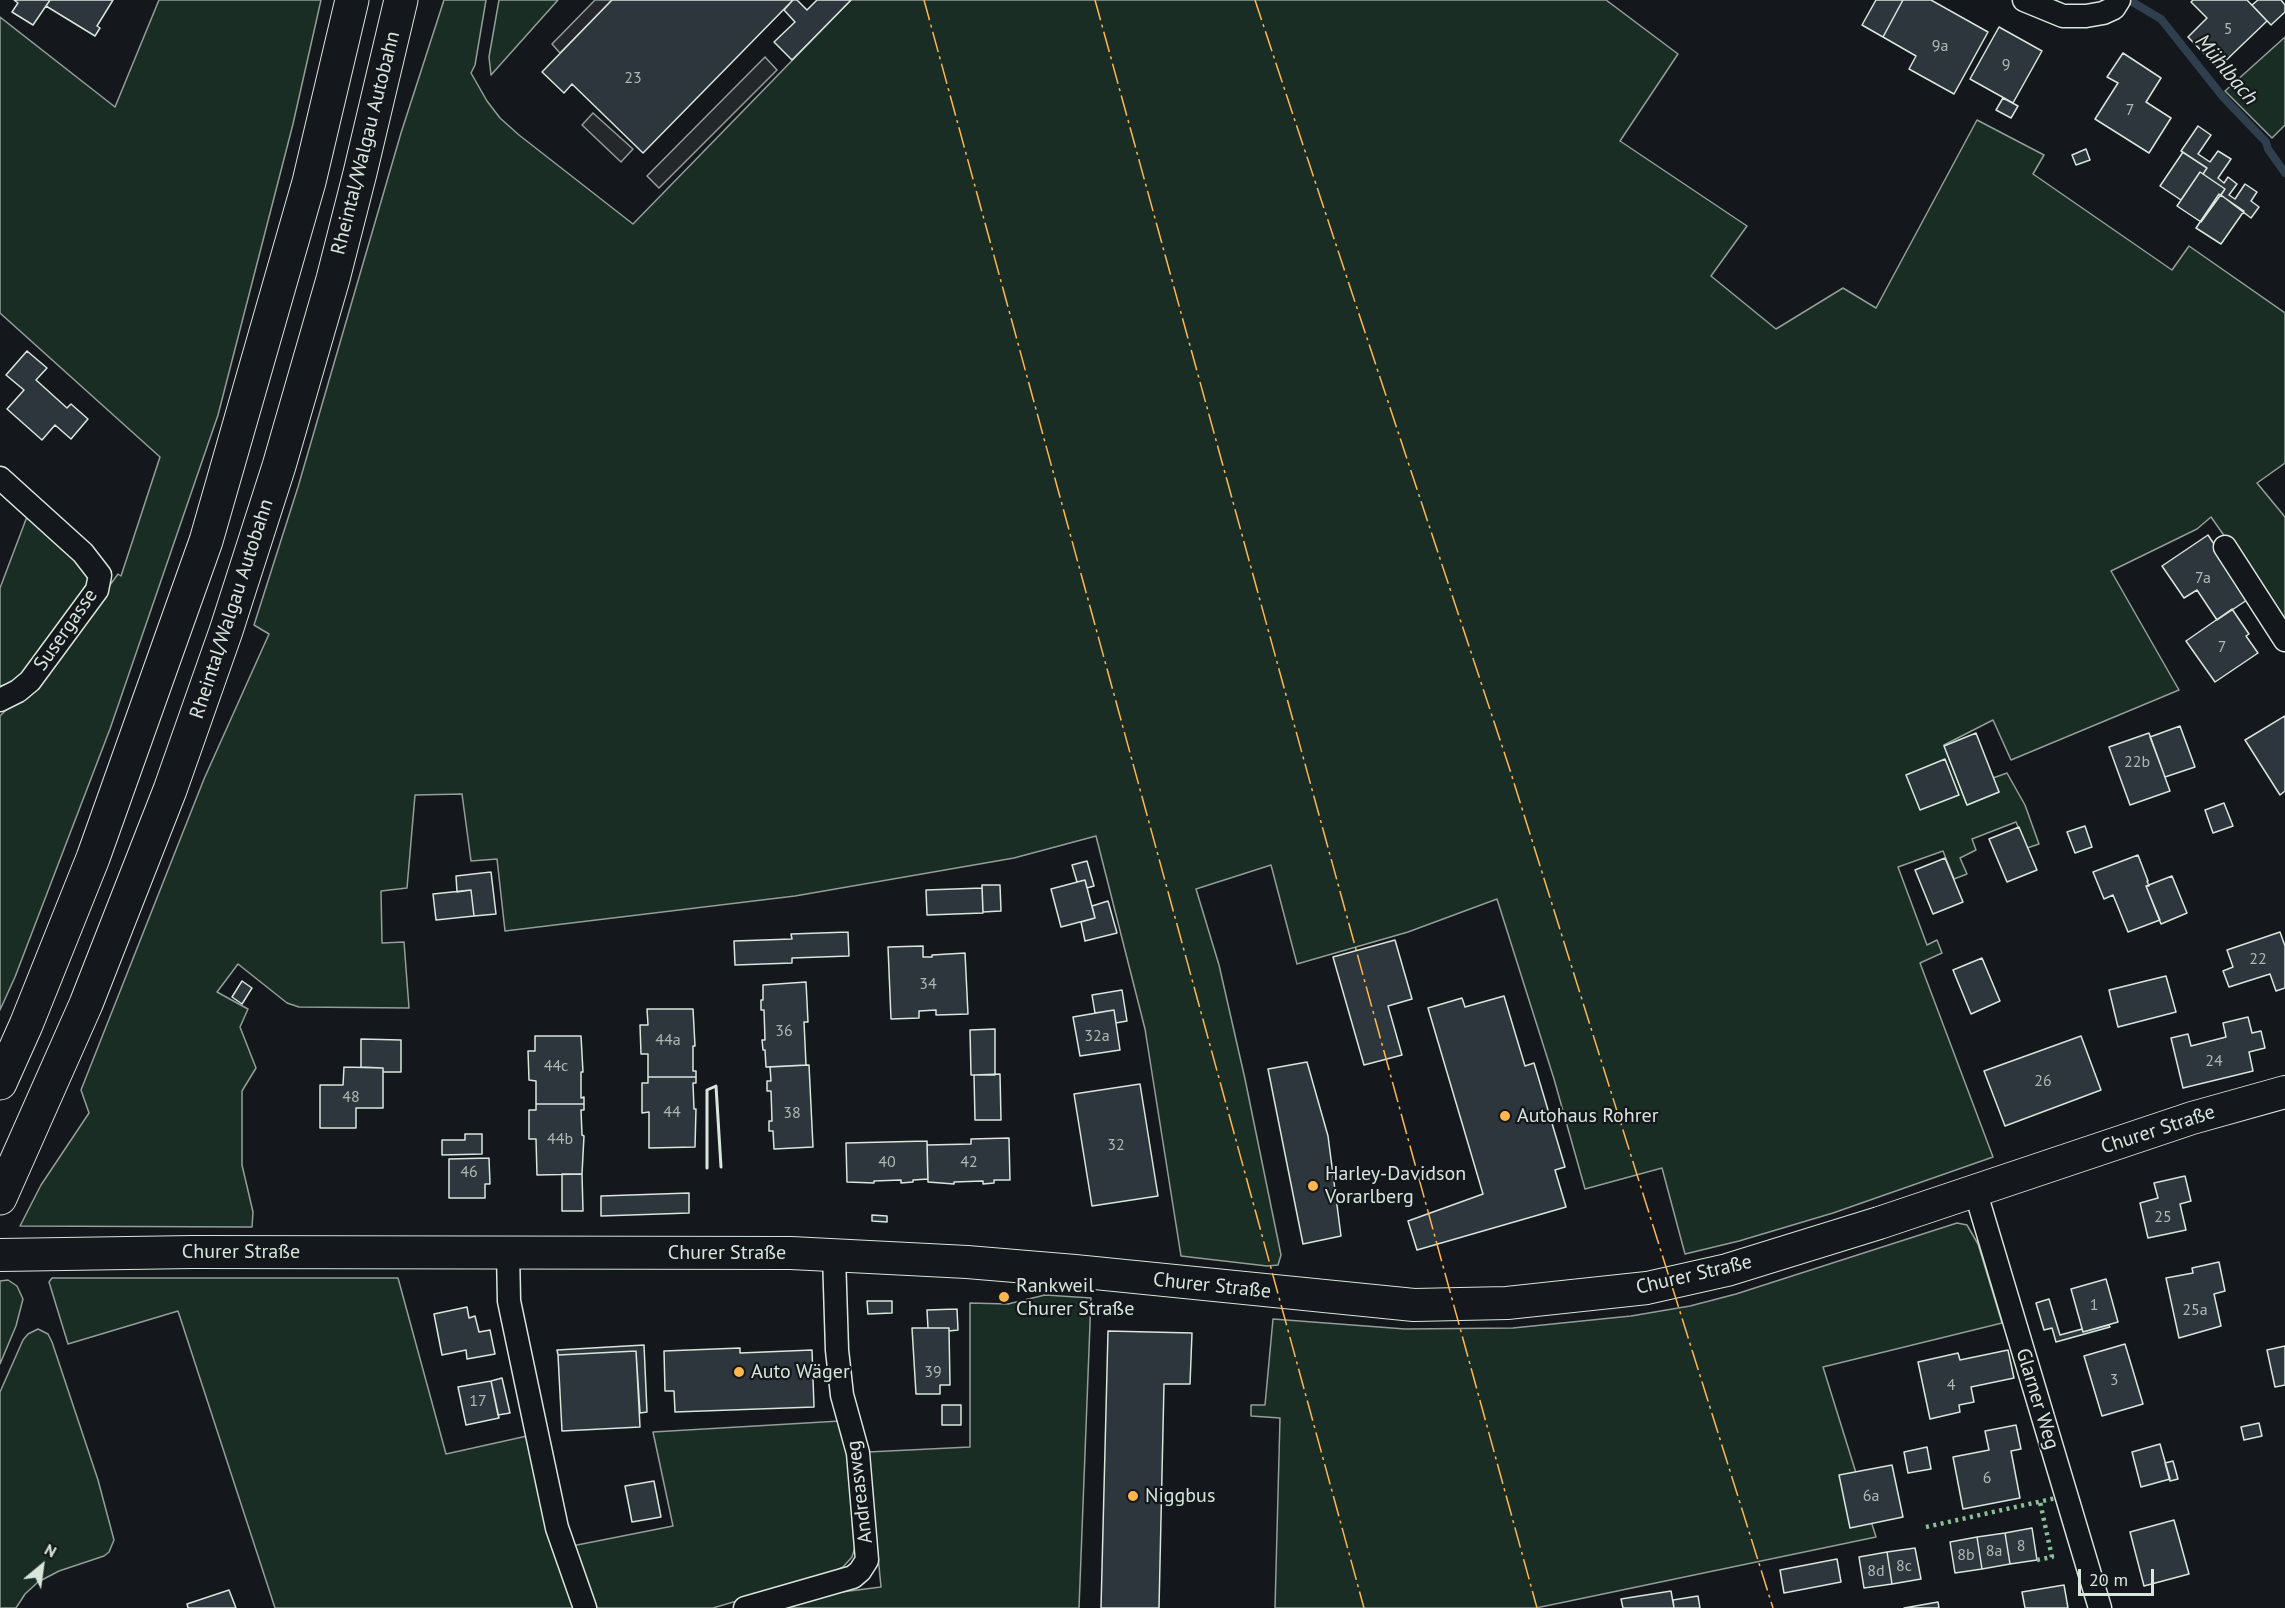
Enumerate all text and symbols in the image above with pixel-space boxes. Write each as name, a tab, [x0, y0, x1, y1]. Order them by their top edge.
house number: 5	[2224, 19, 2232, 39]
street label: Rheintal/Walgau Autobahn	[327, 29, 405, 257]
water label: Mühlbach	[2189, 30, 2263, 110]
house number: 9a	[1932, 36, 1948, 56]
house number: 9	[2002, 55, 2010, 75]
house number: 23	[624, 68, 642, 88]
house number: 7	[2126, 100, 2134, 120]
street label: Rheintal/Walgau Autobahn	[185, 496, 279, 722]
house number: 7a	[2195, 568, 2211, 588]
street label: Susergasse	[29, 584, 103, 676]
house number: 7	[2218, 637, 2226, 657]
house number: 22b	[2124, 752, 2150, 772]
house number: 22	[2249, 949, 2267, 969]
house number: 34	[919, 974, 937, 994]
house number: 36	[775, 1021, 793, 1041]
house number: 32a	[1084, 1026, 1110, 1046]
house number: 44a	[655, 1030, 681, 1050]
house number: 24	[2205, 1051, 2223, 1071]
house number: 44c	[544, 1056, 568, 1076]
house number: 26	[2034, 1071, 2052, 1091]
house number: 48	[342, 1087, 360, 1107]
street label: Churer Straße	[2098, 1100, 2218, 1160]
house number: 44	[663, 1102, 681, 1122]
house number: 38	[783, 1103, 801, 1123]
place label: Autohaus Rohrer	[1517, 1104, 1659, 1128]
marker: Autohaus Rohrer	[1498, 1109, 1512, 1123]
house number: 44b	[547, 1129, 573, 1149]
house number: 32	[1107, 1135, 1125, 1155]
house number: 40	[878, 1152, 896, 1172]
house number: 42	[960, 1152, 978, 1172]
house number: 46	[460, 1162, 478, 1182]
place label: Harley-Davidson Vorarlberg	[1325, 1162, 1466, 1209]
marker: Harley-Davidson Vorarlberg	[1306, 1179, 1320, 1193]
house number: 25	[2154, 1207, 2172, 1227]
street label: Churer Straße	[182, 1240, 300, 1264]
street label: Churer Straße	[668, 1241, 786, 1265]
street label: Churer Straße	[1634, 1250, 1754, 1300]
street label: Churer Straße	[1152, 1268, 1272, 1304]
place label: Rankweil Churer Straße	[1016, 1274, 1134, 1321]
marker: Rankweil Churer Straße	[997, 1290, 1011, 1304]
house number: 1	[2090, 1295, 2098, 1315]
house number: 25a	[2182, 1300, 2208, 1320]
street label: Glarner Weg	[2010, 1346, 2064, 1452]
place label: Auto Wäger	[751, 1360, 850, 1384]
house number: 39	[924, 1362, 942, 1382]
marker: Auto Wäger	[732, 1365, 746, 1379]
house number: 3	[2110, 1370, 2118, 1390]
house number: 4	[1947, 1375, 1955, 1395]
house number: 17	[469, 1391, 487, 1411]
street label: Andreasweg	[842, 1439, 878, 1545]
house number: 6	[1983, 1468, 1991, 1488]
place label: Niggbus	[1145, 1484, 1215, 1508]
house number: 6a	[1863, 1486, 1879, 1506]
marker: Niggbus	[1126, 1489, 1140, 1503]
north arrow	[12, 1536, 72, 1596]
house number: 8	[2017, 1536, 2025, 1556]
text: N	[41, 1539, 60, 1562]
house number: 8a	[1986, 1541, 2002, 1561]
house number: 8b	[1957, 1545, 1975, 1565]
house number: 8c	[1896, 1556, 1912, 1576]
scale bar	[2081, 1557, 2158, 1595]
house number: 8d	[1867, 1561, 1885, 1581]
text: 20 m	[2089, 1568, 2128, 1591]

